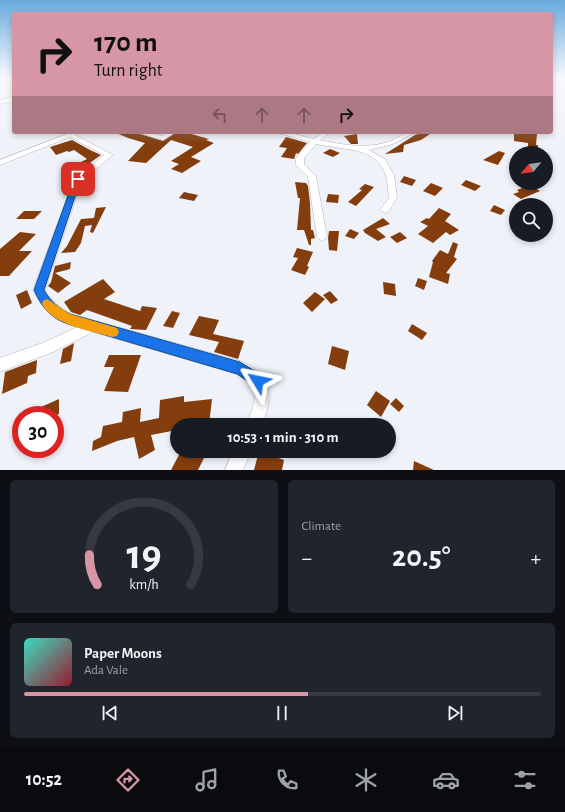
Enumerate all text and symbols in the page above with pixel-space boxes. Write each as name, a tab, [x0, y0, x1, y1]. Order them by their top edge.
icon: right	[28, 28, 80, 80]
text: 170 m	[94, 29, 158, 57]
text: Turn right	[94, 62, 163, 80]
icon: left	[209, 104, 231, 126]
icon: ahead	[251, 104, 273, 126]
icon: ahead	[293, 104, 315, 126]
icon: right	[335, 104, 357, 126]
north arrow	[509, 146, 553, 190]
map controls	[509, 146, 553, 242]
pin	[61, 162, 95, 196]
icon: arrive	[67, 168, 89, 190]
button: search	[509, 198, 553, 242]
position arrow	[237, 360, 279, 402]
speed limit sign: 30	[12, 406, 64, 458]
text: 10:53 · 1 min · 310 m	[227, 430, 339, 445]
text: Climate	[302, 520, 341, 533]
text: 19	[126, 534, 161, 575]
text: 20.5°	[392, 542, 450, 572]
text: −	[302, 547, 312, 569]
text: +	[530, 547, 541, 569]
text: km/h	[129, 577, 158, 591]
text: Paper Moons	[84, 646, 162, 661]
text: Ada Vale	[84, 664, 128, 677]
icon: previous	[99, 702, 121, 724]
icon: pause	[271, 702, 293, 724]
icon: next	[444, 702, 466, 724]
icon: directions	[114, 766, 142, 794]
icon: music	[193, 766, 221, 794]
icon: phone	[273, 766, 301, 794]
icon: climate	[352, 766, 380, 794]
icon: car	[432, 766, 460, 794]
icon: filters	[511, 766, 539, 794]
text: 10:52	[26, 771, 62, 789]

